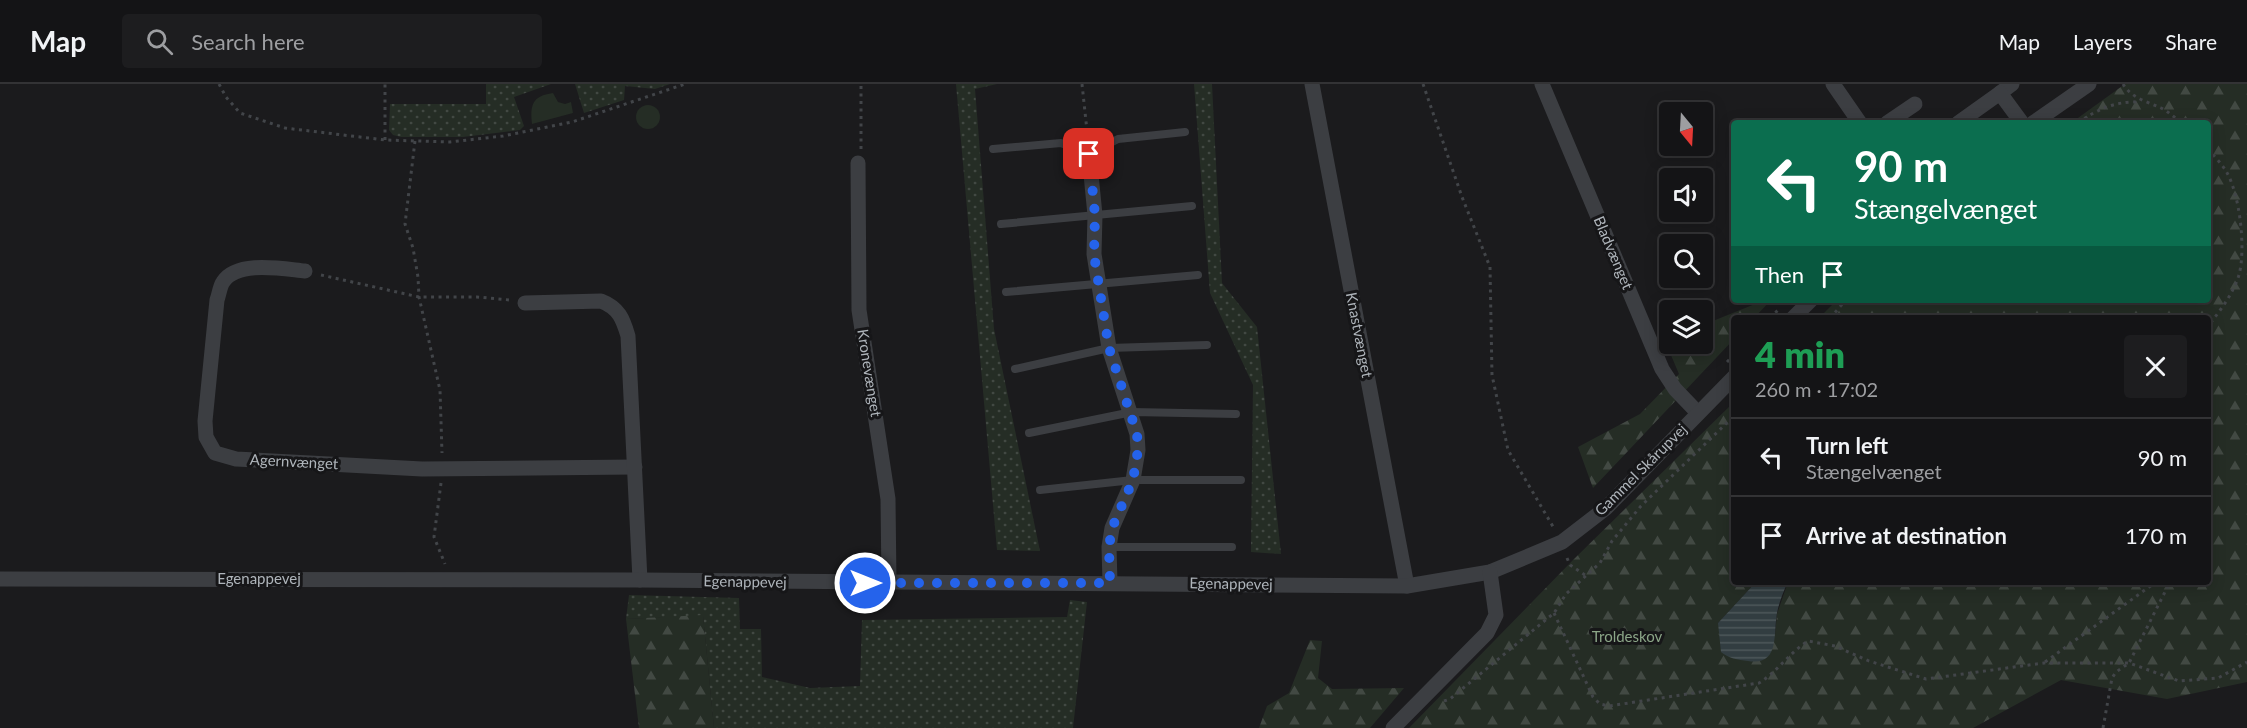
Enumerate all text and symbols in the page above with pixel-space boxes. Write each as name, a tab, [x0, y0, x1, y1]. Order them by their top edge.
search box	[122, 14, 542, 68]
text: Map	[30, 24, 86, 58]
icon: search	[143, 25, 176, 58]
text: Search here	[191, 28, 305, 55]
text: Map	[1999, 29, 2040, 54]
text: Layers	[2073, 29, 2132, 54]
text: Share	[2165, 29, 2217, 54]
north arrow	[1659, 102, 1713, 156]
map controls	[1659, 102, 1713, 354]
pin	[1063, 128, 1114, 179]
icon: arrive	[1072, 137, 1105, 170]
text: 90 m	[1854, 141, 1948, 191]
icon: left	[1755, 144, 1833, 222]
button: sound	[1659, 168, 1713, 222]
text: Stængelvænget	[1854, 192, 2037, 225]
street label: Bladvænget	[1590, 213, 1638, 293]
button: search	[1659, 234, 1713, 288]
icon: arrive	[1816, 258, 1849, 291]
text: Then	[1755, 261, 1804, 288]
street label: Knastvænget	[1343, 291, 1377, 380]
button: layers	[1659, 300, 1713, 354]
street label: Kronevænget	[854, 328, 886, 419]
text: 4 min	[1755, 332, 1845, 376]
button: close	[2124, 335, 2187, 398]
text: 260 m · 17:02	[1755, 377, 1878, 401]
street label: Gammel Skårupvej	[1591, 420, 1690, 519]
text: Turn left	[1806, 432, 1888, 459]
icon: left	[1755, 441, 1788, 474]
text: 90 m	[2138, 444, 2187, 471]
street label: Agernvænget	[249, 450, 339, 472]
text: Stængelvænget	[1806, 459, 1942, 483]
icon: arrive	[1755, 519, 1788, 552]
text: Arrive at destination	[1806, 522, 2007, 549]
text: 170 m	[2125, 522, 2187, 549]
position arrow	[833, 551, 897, 615]
street label: Egenappevej	[217, 569, 301, 587]
street label: Egenappevej	[703, 571, 787, 591]
street label: Egenappevej	[1189, 573, 1273, 593]
park label: Troldeskov	[1592, 627, 1662, 645]

